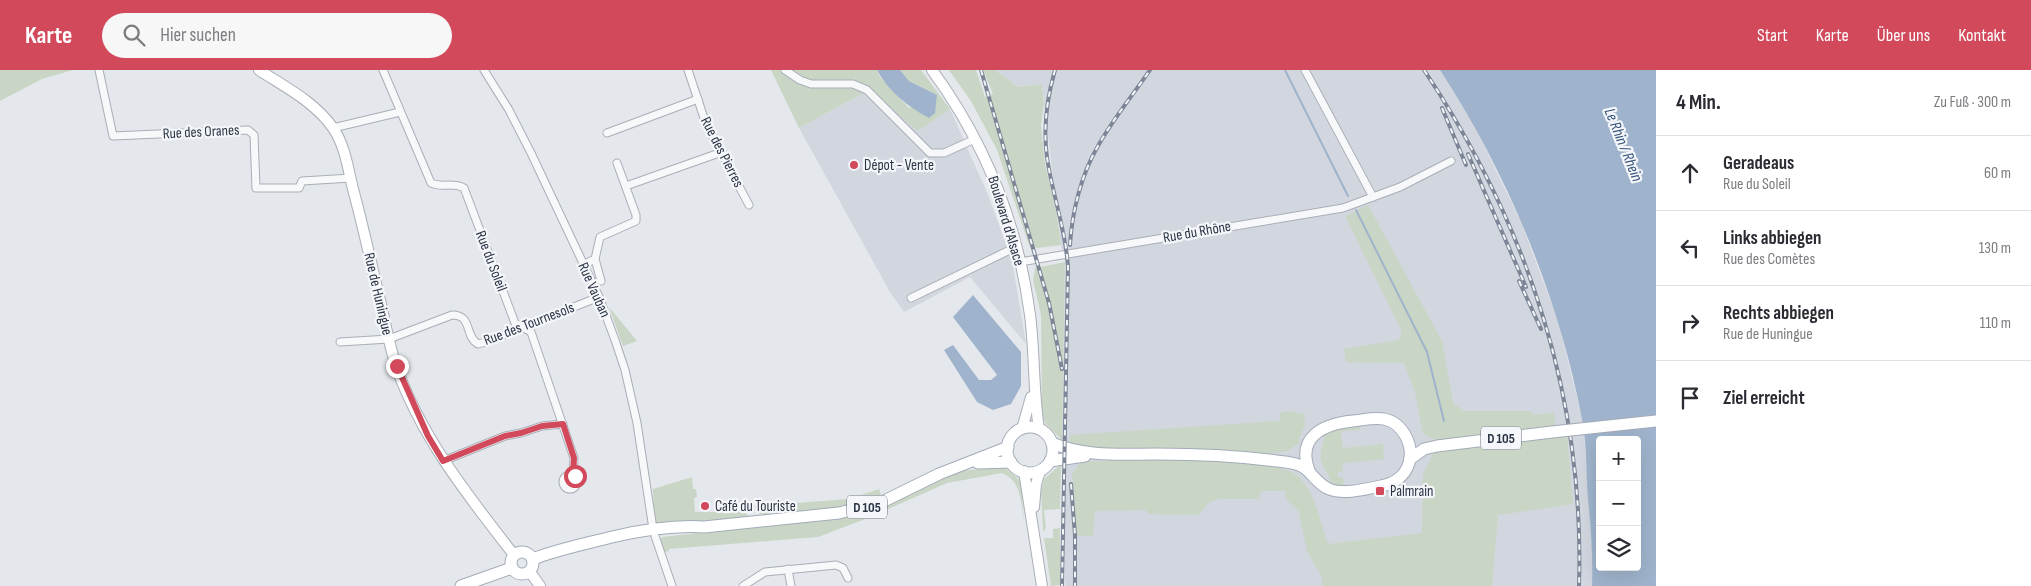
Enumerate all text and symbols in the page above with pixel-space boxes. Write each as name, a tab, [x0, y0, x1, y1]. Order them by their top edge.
search box	[102, 13, 452, 58]
text: Karte	[25, 21, 72, 50]
icon: search	[120, 21, 148, 49]
text: Hier suchen	[160, 24, 236, 47]
text: Start	[1757, 25, 1788, 46]
text: Karte	[1816, 25, 1849, 46]
text: Über uns	[1877, 25, 1930, 46]
text: Kontakt	[1958, 25, 2006, 46]
text: 4 Min.	[1676, 90, 1721, 115]
text: Zu Fuß · 300 m	[1934, 93, 2011, 112]
water label: Le Rhin / Rhein	[1600, 106, 1646, 185]
street label: Rue des Pierres	[696, 114, 748, 190]
street label: Rue des Oranes	[162, 121, 240, 143]
text: Geradeaus	[1723, 152, 1794, 175]
place label: Dépot - Vente	[864, 156, 934, 175]
marker: Dépot - Vente	[848, 159, 860, 171]
icon: ahead	[1676, 159, 1704, 187]
text: 60 m	[1984, 164, 2011, 183]
street label: Boulevard d'Alsace	[983, 174, 1029, 268]
text: Rue du Soleil	[1723, 175, 1791, 194]
street label: Rue du Rhône	[1162, 217, 1232, 247]
text: Links abbiegen	[1723, 227, 1821, 250]
street label: Rue du Soleil	[471, 228, 511, 294]
icon: left	[1676, 234, 1704, 262]
text: 130 m	[1979, 239, 2011, 258]
text: Rue des Comètes	[1723, 250, 1815, 269]
street label: Rue de Huningue	[359, 251, 397, 337]
street label: Rue Vauban	[573, 259, 615, 321]
street label: Rue des Tournesols	[481, 298, 577, 350]
text: Rechts abbiegen	[1723, 302, 1834, 325]
icon: right	[1676, 309, 1704, 337]
text: 110 m	[1980, 314, 2011, 333]
text: Rue de Huningue	[1723, 325, 1813, 344]
route end	[386, 355, 409, 378]
icon: arrive	[1676, 384, 1704, 412]
text: Ziel erreicht	[1723, 387, 1805, 410]
road number: D 105	[1481, 426, 1521, 449]
map controls	[1596, 436, 1641, 571]
button: +	[1596, 436, 1641, 481]
route start	[564, 465, 587, 488]
button: −	[1596, 481, 1641, 526]
place label: Palmrain	[1390, 482, 1433, 501]
marker: Palmrain	[1374, 485, 1386, 497]
road number: D 105	[847, 496, 887, 518]
place label: Café du Touriste	[715, 497, 796, 516]
marker: Café du Touriste	[699, 500, 711, 512]
button: layers	[1596, 526, 1641, 571]

